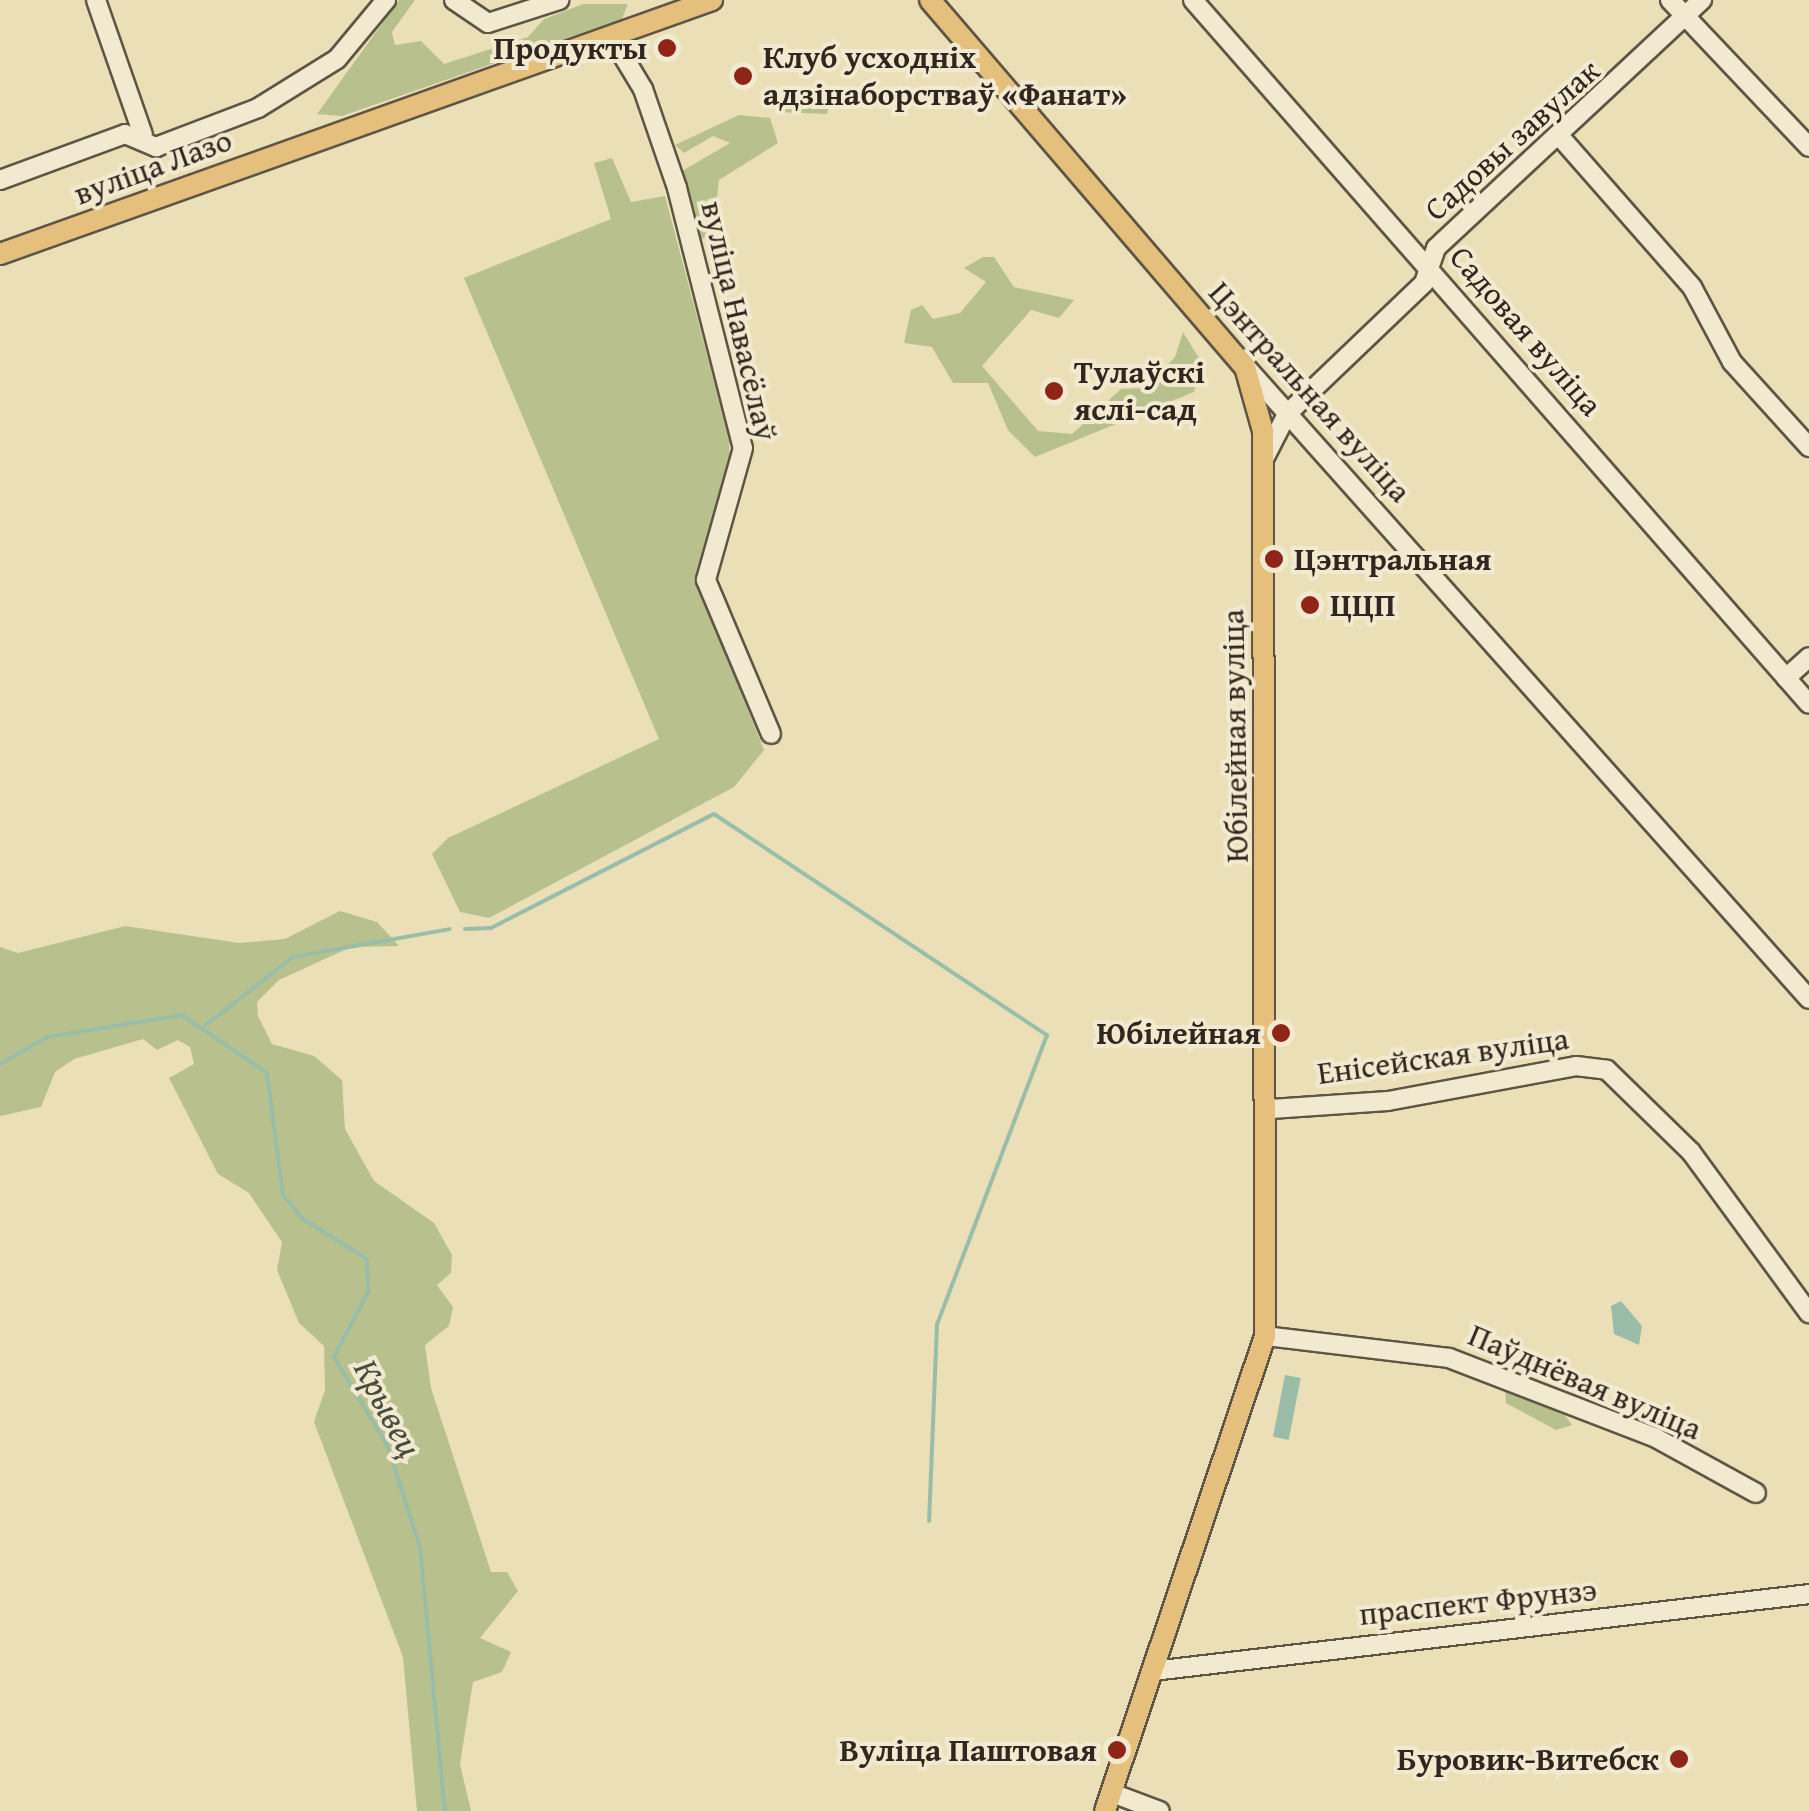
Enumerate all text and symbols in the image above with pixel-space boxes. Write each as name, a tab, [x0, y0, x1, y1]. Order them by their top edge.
place label: Продукты	[493, 29, 647, 67]
marker: Продукты	[656, 37, 678, 59]
place label: Клуб усходніх адзінаборстваў «Фанат»	[763, 39, 1127, 114]
street label: Садовы завулак	[1417, 51, 1607, 229]
marker: Клуб усходніх адзінаборстваў «Фанат»	[732, 65, 754, 87]
street label: вуліца Лазо	[69, 121, 237, 213]
street label: вуліца Навасёлаў	[693, 197, 785, 445]
street label: Садовая вуліца	[1442, 238, 1610, 424]
street label: Цэнтральная вуліца	[1201, 274, 1419, 510]
place label: Тулаўскі яслі-сад	[1074, 354, 1205, 429]
marker: Тулаўскі яслі-сад	[1043, 380, 1065, 402]
place label: Цэнтральная	[1294, 540, 1491, 578]
marker: Цэнтральная	[1263, 548, 1285, 570]
place label: ЦЦП	[1330, 586, 1396, 624]
marker: ЦЦП	[1299, 594, 1321, 616]
street label: Юбілейная вуліца	[1214, 609, 1256, 863]
place label: Юбілейная	[1097, 1014, 1261, 1052]
street label: Енісейская вуліца	[1315, 1019, 1571, 1093]
marker: Юбілейная	[1270, 1022, 1292, 1044]
street label: Паўднёвая вуліца	[1463, 1316, 1707, 1448]
water label: Крывец	[345, 1352, 431, 1464]
street label: праспект Фрунзэ	[1357, 1570, 1599, 1634]
place label: Вуліца Паштовая	[839, 1731, 1097, 1769]
marker: Вуліца Паштовая	[1106, 1739, 1128, 1761]
place label: Буровик-Витебск	[1397, 1740, 1659, 1778]
marker: Буровик-Витебск	[1668, 1748, 1690, 1770]

